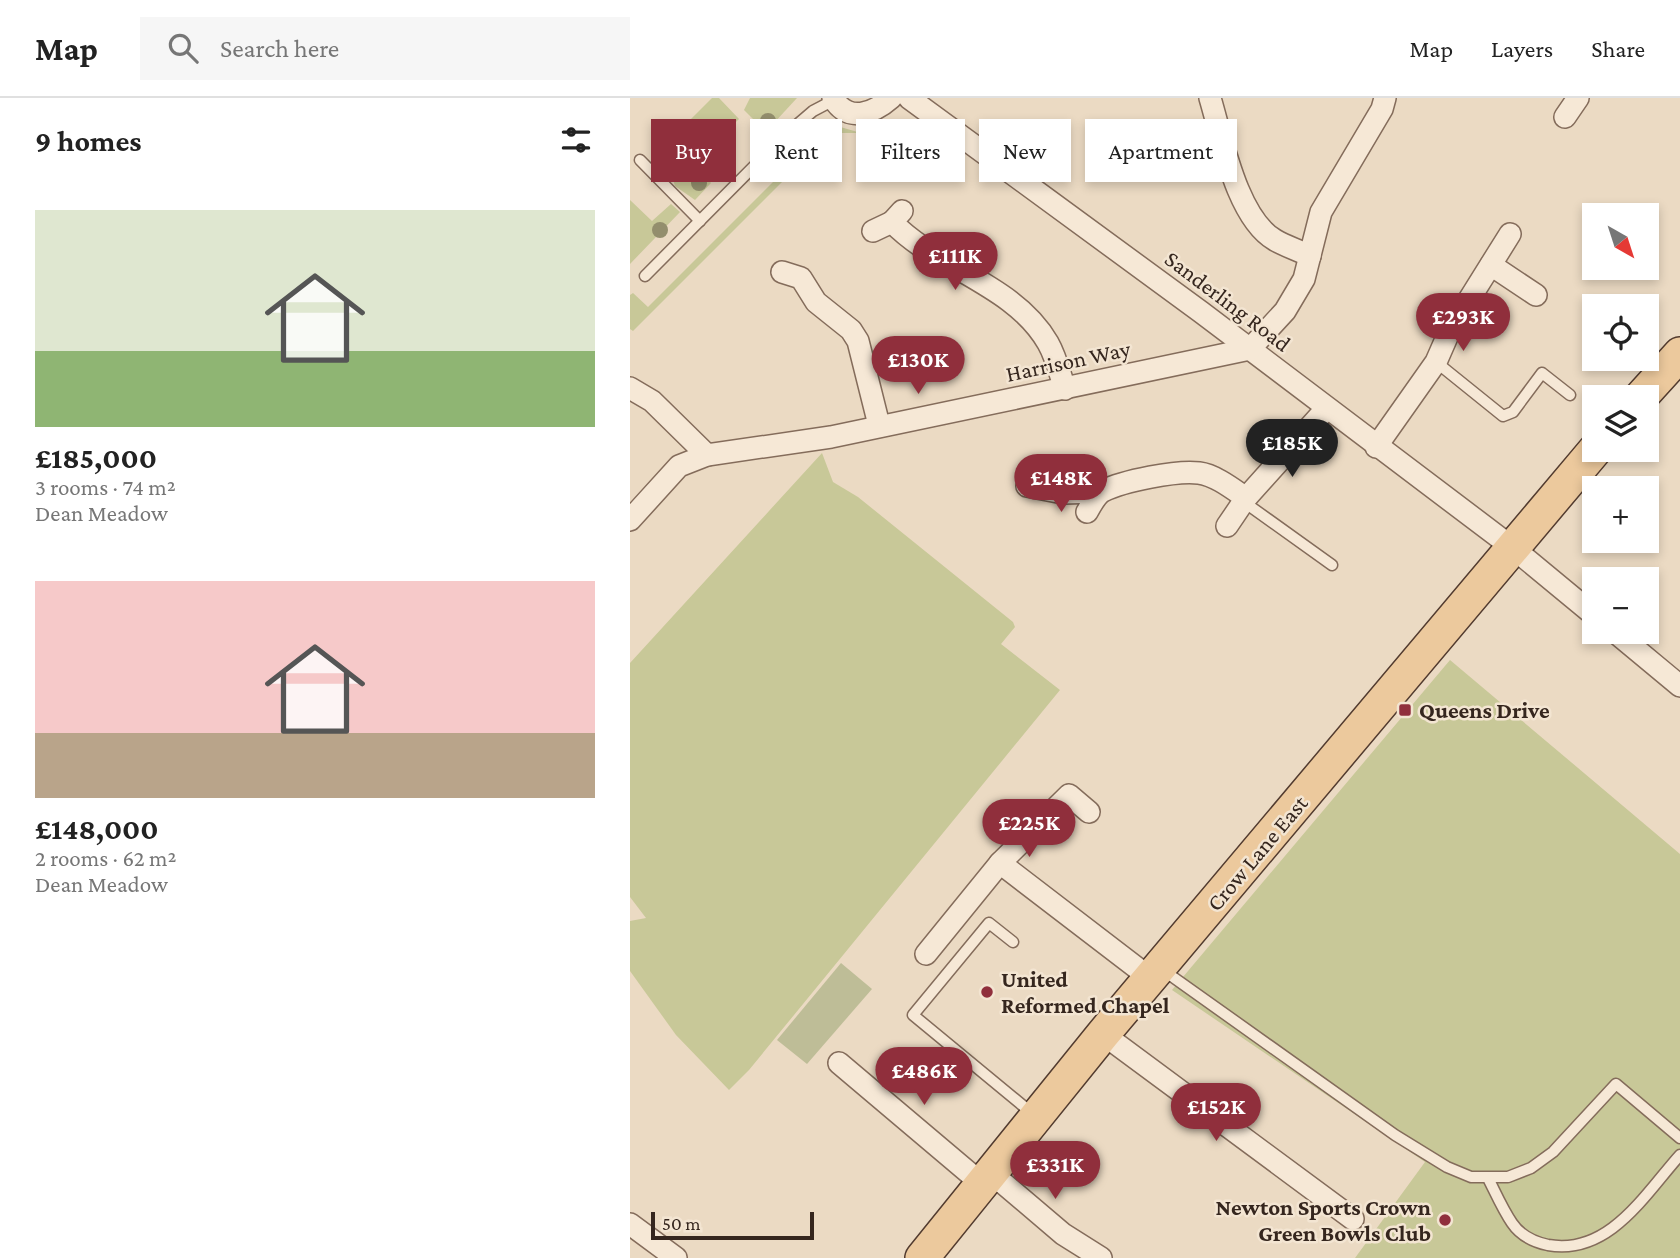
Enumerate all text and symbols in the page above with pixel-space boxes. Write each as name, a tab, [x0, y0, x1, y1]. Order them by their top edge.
search box	[140, 17, 630, 80]
icon: search	[164, 29, 202, 67]
text: Map	[35, 30, 98, 67]
text: Search here	[220, 34, 339, 63]
text: Map	[1409, 35, 1453, 62]
text: Layers	[1491, 35, 1553, 62]
text: Share	[1591, 35, 1645, 62]
chip: Buy	[651, 119, 736, 182]
chip: Rent	[750, 119, 842, 182]
chip: Filters	[856, 119, 965, 182]
chip: New	[979, 119, 1071, 182]
chip: Apartment	[1085, 119, 1237, 182]
icon: filters	[557, 121, 595, 159]
text: 9 homes	[35, 124, 142, 157]
north arrow	[1582, 203, 1659, 280]
map controls	[1582, 203, 1659, 644]
pin: £111K	[906, 232, 1004, 292]
text: £111K	[929, 242, 981, 268]
street label: Sanderling Road	[1160, 245, 1296, 357]
icon: home	[252, 255, 378, 381]
pin: £293K	[1414, 294, 1512, 353]
button: locate	[1582, 294, 1659, 371]
text: £293K	[1432, 303, 1494, 329]
street label: Harrison Way	[1003, 335, 1133, 387]
pin: £130K	[869, 336, 967, 396]
text: £130K	[888, 346, 948, 372]
button: layers	[1582, 385, 1659, 462]
pin: £185K	[1243, 420, 1341, 479]
text: £185K	[1262, 429, 1322, 455]
text: £185,000	[35, 441, 157, 474]
pin: £148K	[1012, 454, 1110, 514]
text: £148K	[1030, 464, 1092, 490]
text: 3 rooms · 74 m²	[35, 474, 176, 500]
button: +	[1582, 476, 1659, 553]
text: Dean Meadow	[35, 500, 168, 526]
button: −	[1582, 567, 1659, 644]
icon: home	[252, 626, 378, 752]
place label: Queens Drive	[1419, 697, 1550, 723]
marker: Queens Drive	[1397, 702, 1413, 718]
street label: Crow Lane East	[1201, 790, 1313, 916]
pin: £225K	[980, 800, 1078, 859]
text: £225K	[998, 809, 1060, 835]
text: £148,000	[35, 812, 159, 845]
text: 2 rooms · 62 m²	[35, 845, 176, 871]
text: Dean Meadow	[35, 871, 168, 897]
place label: United Reformed Chapel	[1001, 966, 1170, 1018]
marker: United Reformed Chapel	[979, 984, 995, 1000]
pin: £486K	[875, 1048, 973, 1107]
text: £486K	[891, 1057, 957, 1083]
pin: £152K	[1167, 1084, 1265, 1143]
text: £152K	[1187, 1093, 1245, 1119]
pin: £331K	[1006, 1142, 1104, 1201]
text: £331K	[1026, 1151, 1084, 1177]
place label: Newton Sports Crown Green Bowls Club	[1216, 1194, 1431, 1246]
scale bar	[651, 1209, 814, 1241]
marker: Newton Sports Crown Green Bowls Club	[1437, 1212, 1453, 1228]
text: 50 m	[662, 1213, 701, 1234]

